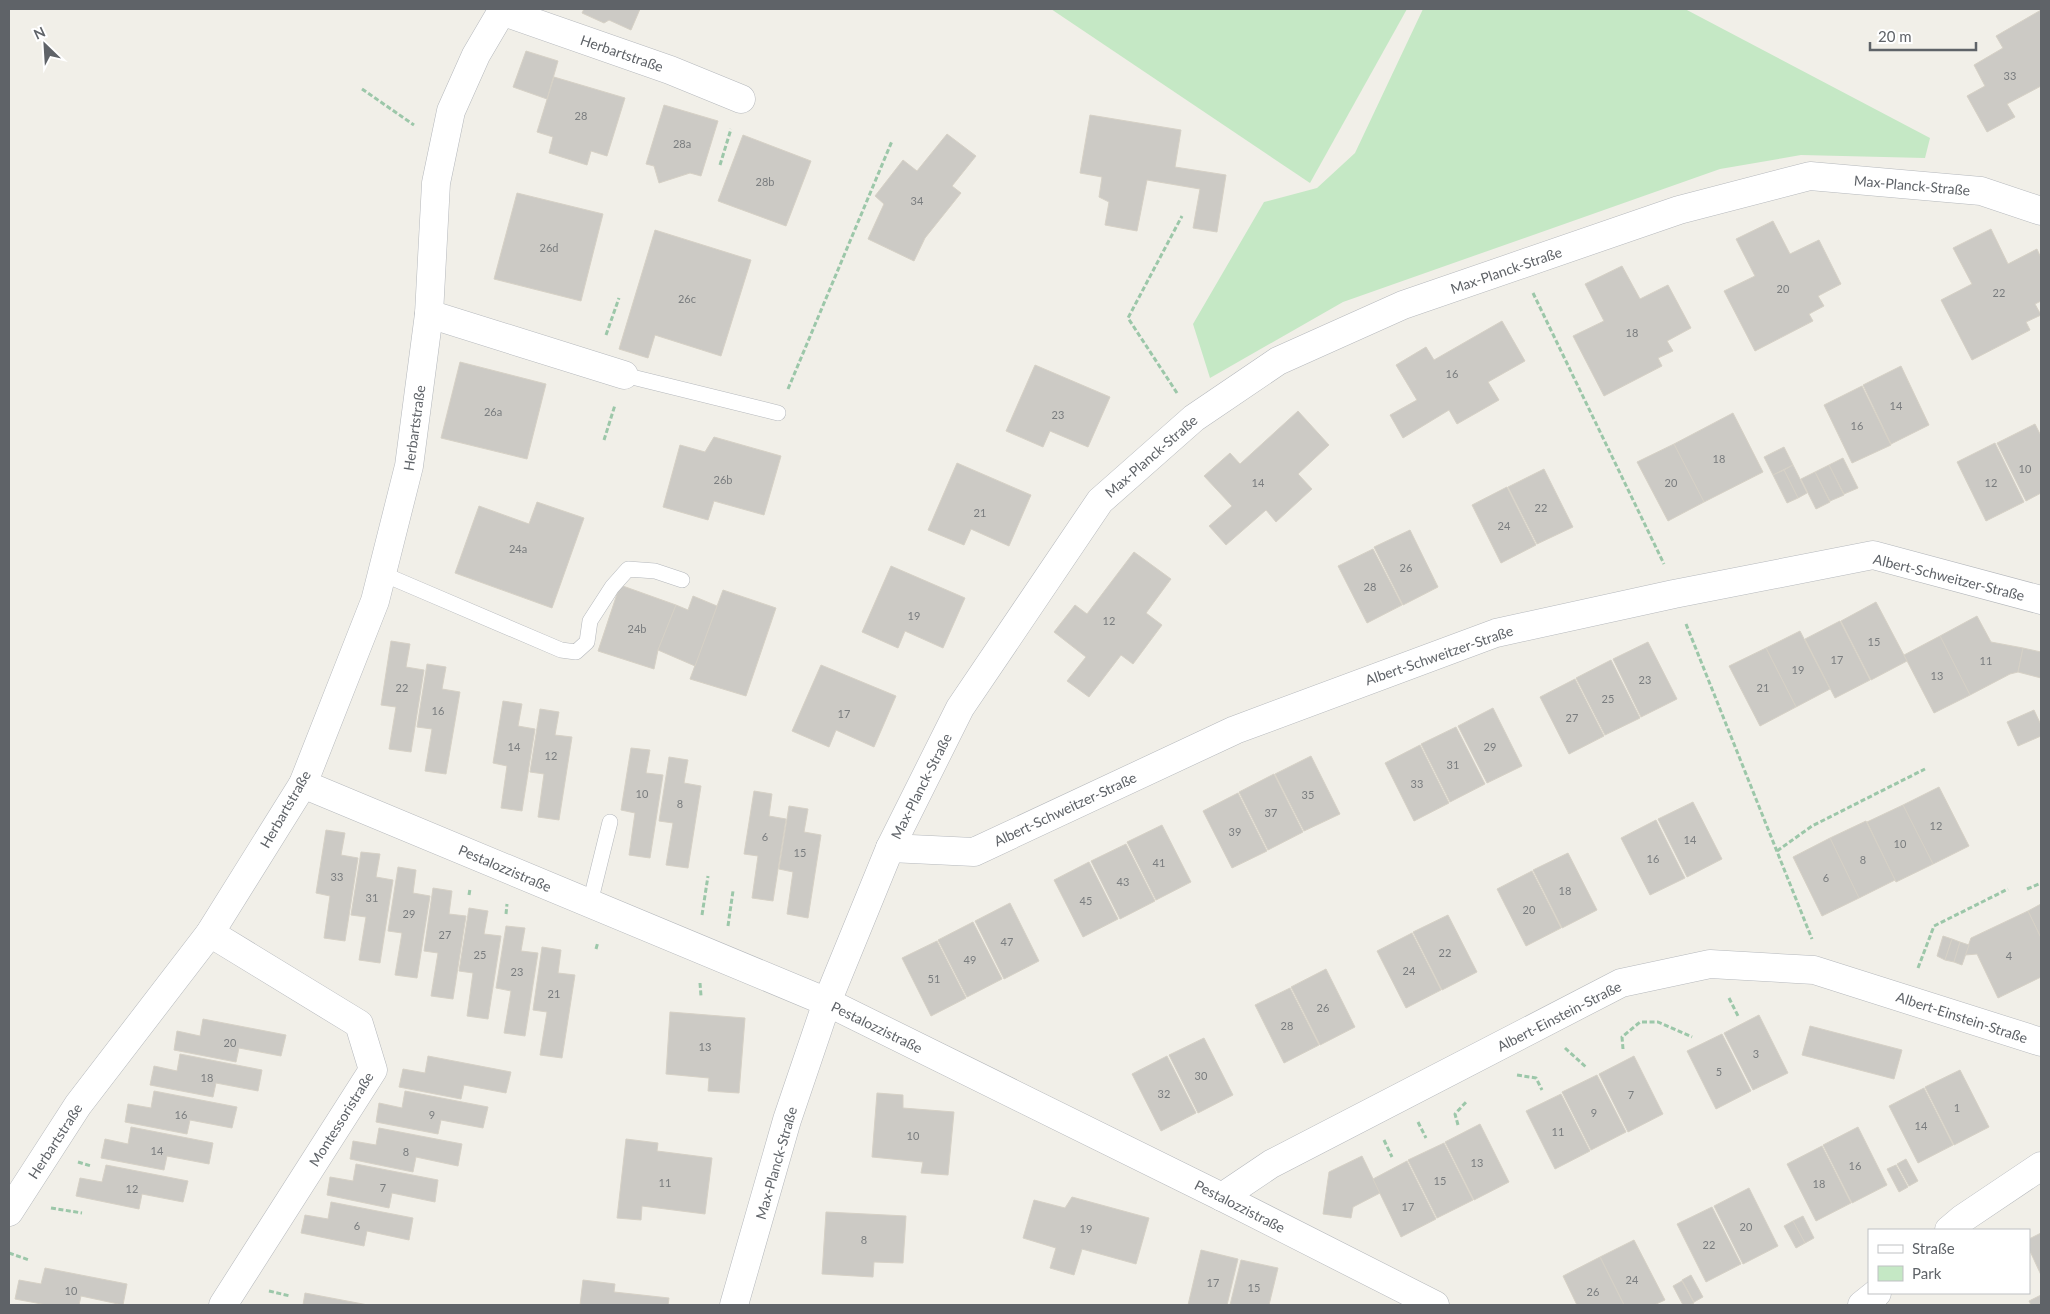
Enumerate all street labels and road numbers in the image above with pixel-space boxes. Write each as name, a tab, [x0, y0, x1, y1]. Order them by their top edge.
street label: Herbartstraße	[578, 31, 666, 75]
street label: Max-Planck-Straße	[1853, 171, 1971, 199]
street label: Max-Planck-Straße	[1448, 243, 1564, 297]
street label: Herbartstraße	[400, 384, 428, 472]
street label: Max-Planck-Straße	[1101, 411, 1201, 501]
street label: Albert-Schweitzer-Straße	[1872, 550, 2026, 604]
street label: Albert-Schweitzer-Straße	[1363, 622, 1515, 688]
street label: Max-Planck-Straße	[887, 730, 955, 842]
street label: Herbartstraße	[256, 767, 314, 851]
street label: Albert-Schweitzer-Straße	[991, 768, 1139, 850]
street label: Pestalozzistraße	[456, 841, 554, 895]
street label: Albert-Einstein-Straße	[1494, 977, 1624, 1055]
street label: Albert-Einstein-Straße	[1894, 988, 2030, 1046]
street label: Pestalozzistraße	[829, 998, 925, 1056]
street label: Montessoristraße	[305, 1069, 377, 1169]
street label: Herbartstraße	[24, 1100, 86, 1182]
street label: Max-Planck-Straße	[752, 1105, 800, 1221]
street label: Pestalozzistraße	[1192, 1176, 1288, 1236]

